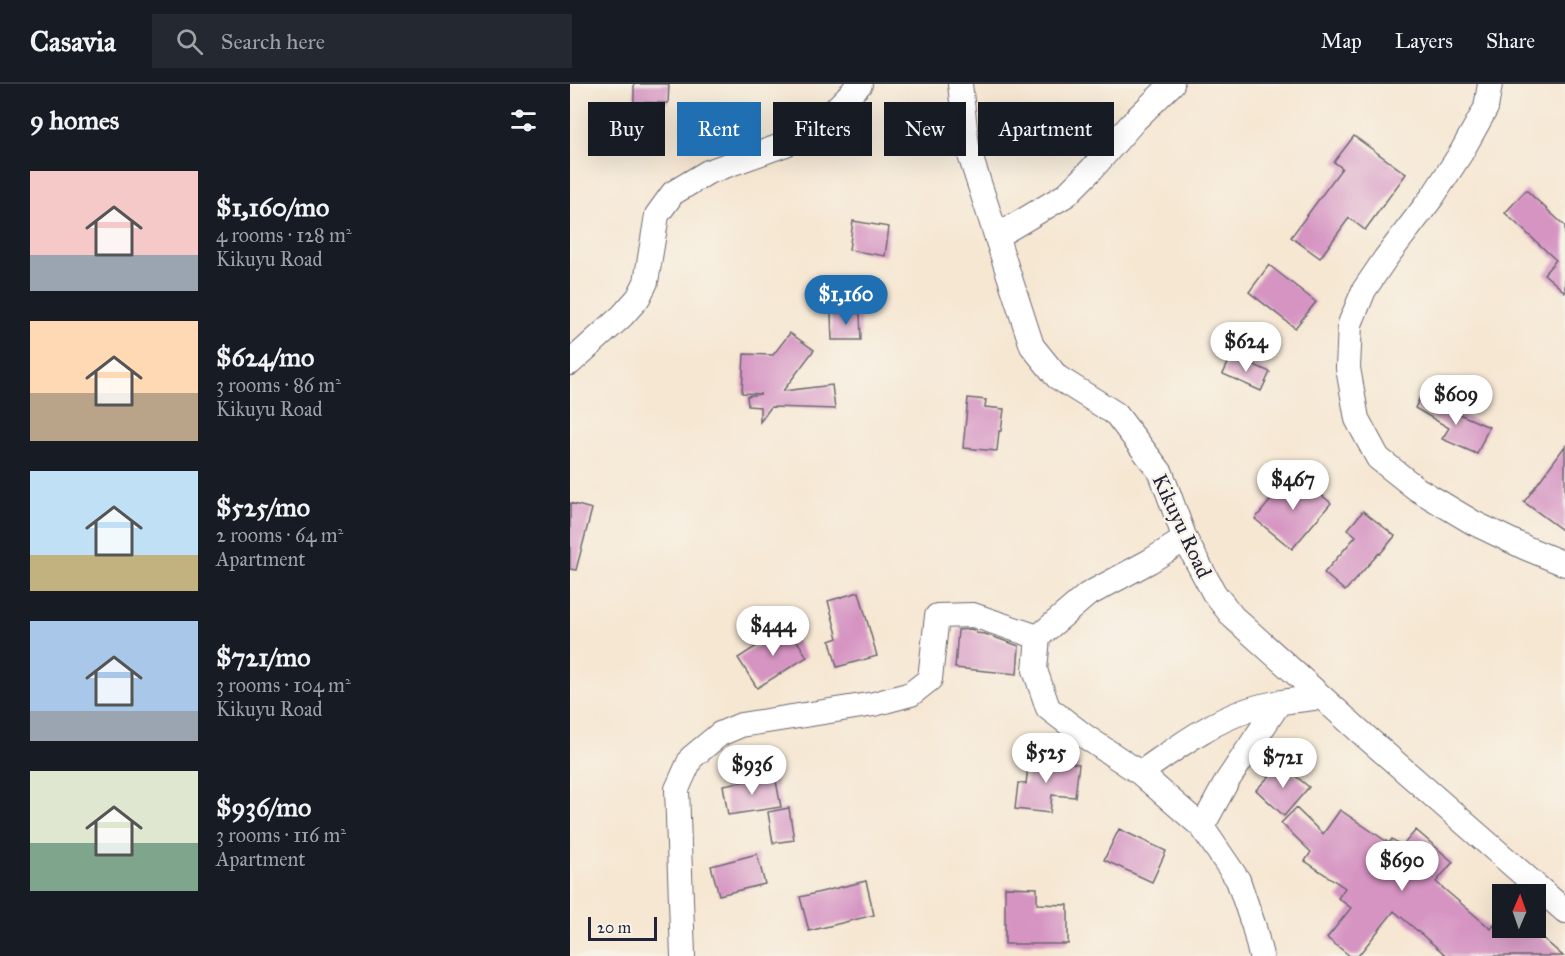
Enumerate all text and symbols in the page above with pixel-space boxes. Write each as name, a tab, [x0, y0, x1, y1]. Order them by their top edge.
search box	[152, 14, 572, 68]
text: Casavia	[30, 24, 116, 59]
icon: search	[173, 25, 206, 58]
text: Search here	[221, 28, 325, 55]
text: Map	[1321, 28, 1362, 54]
text: Layers	[1395, 28, 1453, 54]
text: Share	[1486, 28, 1535, 54]
chip: Buy	[588, 102, 665, 156]
chip: Rent	[677, 102, 761, 156]
chip: Filters	[773, 102, 872, 156]
chip: New	[884, 102, 966, 156]
chip: Apartment	[978, 102, 1114, 156]
text: 9 homes	[30, 104, 119, 136]
icon: filters	[507, 104, 540, 137]
text: $1,160/mo	[216, 191, 329, 223]
icon: home	[78, 195, 150, 267]
text: 4 rooms · 128 m²	[216, 223, 352, 247]
text: Kikuyu Road	[216, 247, 322, 271]
pin: $1,160	[797, 275, 895, 326]
text: $1,160	[819, 282, 873, 306]
pin: $624	[1210, 322, 1282, 373]
text: $624	[1224, 329, 1268, 353]
text: $624/mo	[216, 341, 314, 373]
icon: home	[78, 345, 150, 417]
text: 3 rooms · 86 m²	[216, 373, 341, 397]
pin: $609	[1420, 375, 1492, 426]
text: $609	[1434, 382, 1478, 406]
text: Kikuyu Road	[216, 397, 322, 421]
pin: $467	[1257, 460, 1329, 511]
text: $467	[1271, 467, 1315, 491]
street label: Kikuyu Road	[1147, 470, 1218, 583]
text: $525/mo	[216, 491, 310, 523]
icon: home	[78, 495, 150, 567]
text: 2 rooms · 64 m²	[216, 523, 343, 547]
text: Apartment	[216, 547, 305, 571]
pin: $444	[737, 606, 809, 657]
text: $444	[750, 613, 796, 637]
text: $721/mo	[216, 641, 311, 673]
icon: home	[78, 645, 150, 717]
text: 3 rooms · 104 m²	[216, 673, 351, 697]
text: Kikuyu Road	[216, 697, 322, 721]
pin: $525	[1010, 733, 1082, 784]
pin: $721	[1247, 738, 1319, 789]
text: $525	[1026, 740, 1066, 764]
pin: $936	[716, 745, 788, 796]
text: $721	[1263, 745, 1303, 769]
text: $936	[732, 752, 773, 776]
text: $936/mo	[216, 791, 311, 823]
icon: home	[78, 795, 150, 867]
text: 3 rooms · 116 m²	[216, 823, 346, 847]
pin: $690	[1366, 841, 1438, 892]
text: Apartment	[216, 847, 305, 871]
text: $690	[1380, 848, 1424, 872]
north arrow	[1492, 884, 1546, 938]
map controls	[1492, 884, 1546, 938]
scale bar	[588, 914, 657, 942]
text: 20 m	[597, 918, 631, 937]

